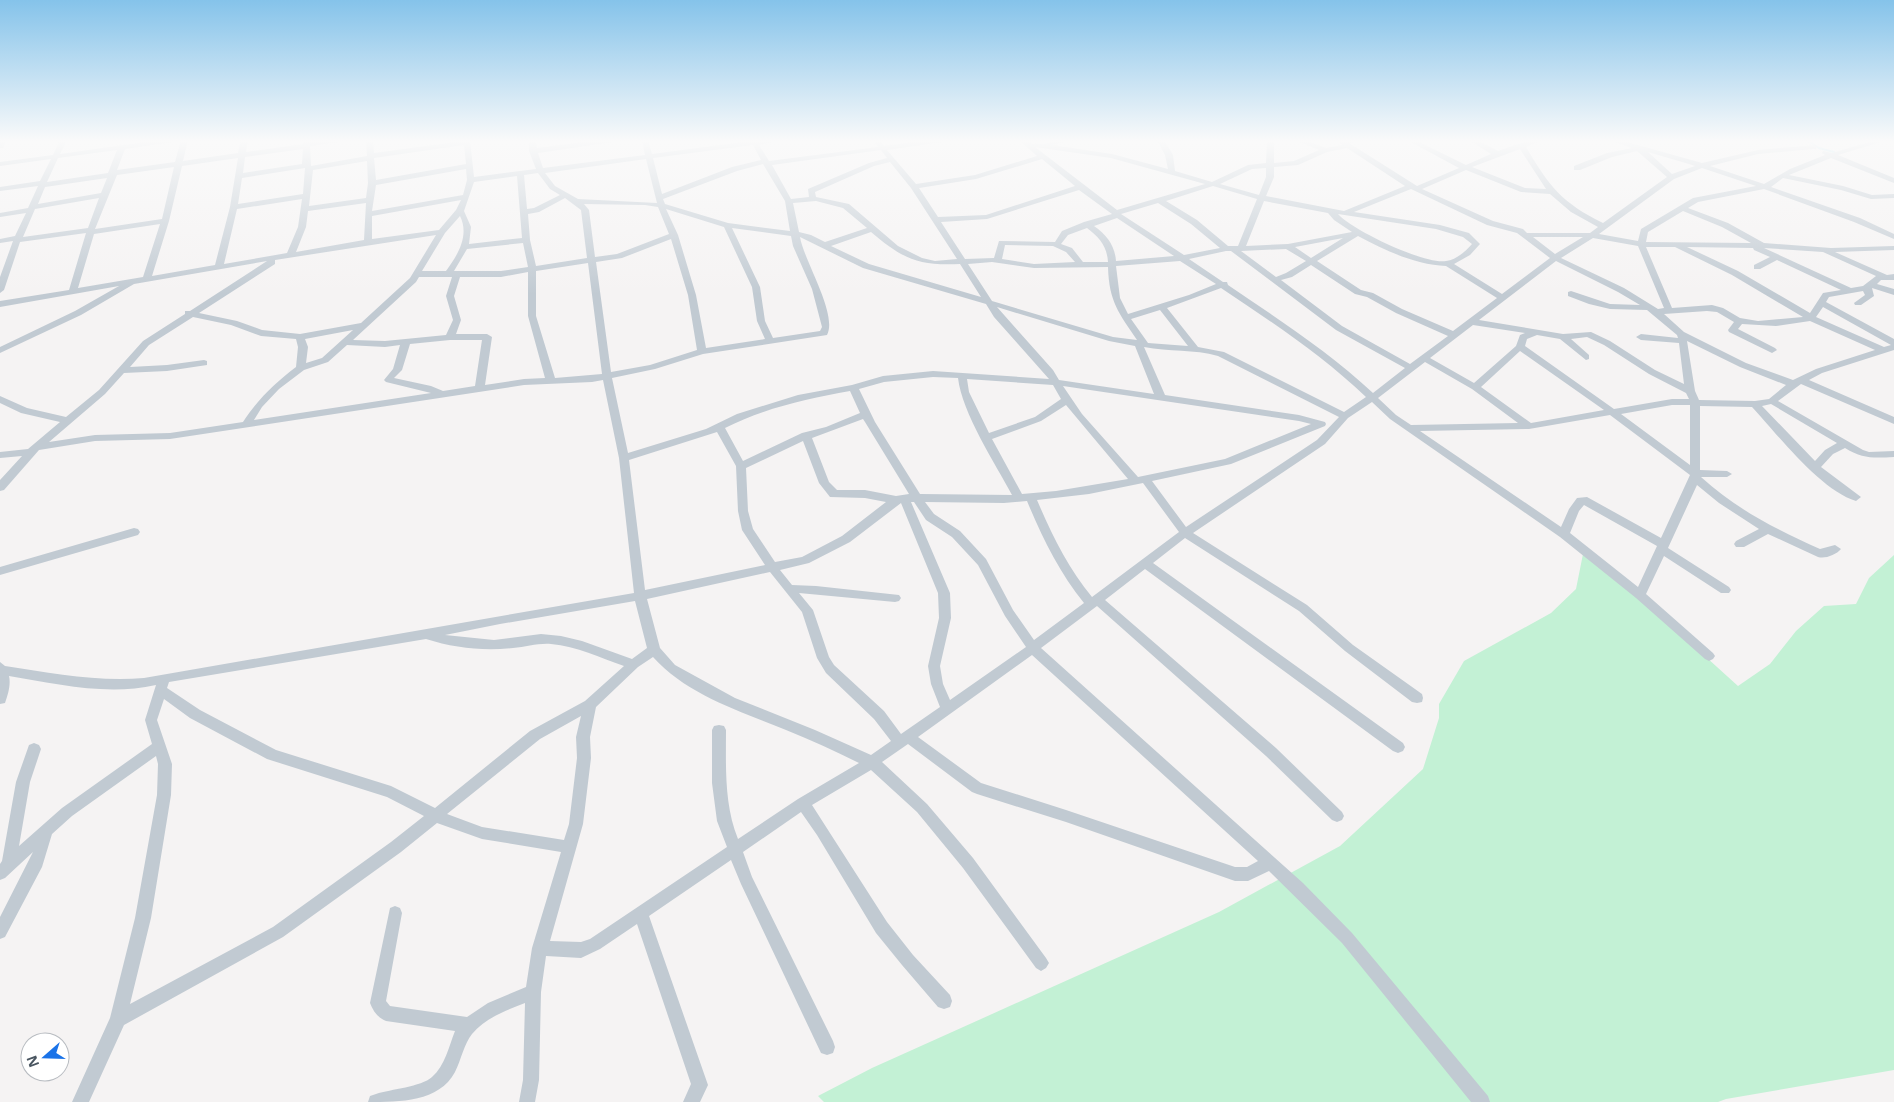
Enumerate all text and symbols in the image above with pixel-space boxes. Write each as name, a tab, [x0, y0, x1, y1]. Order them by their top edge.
north arrow	[20, 1032, 70, 1082]
text: N	[21, 1053, 43, 1070]

